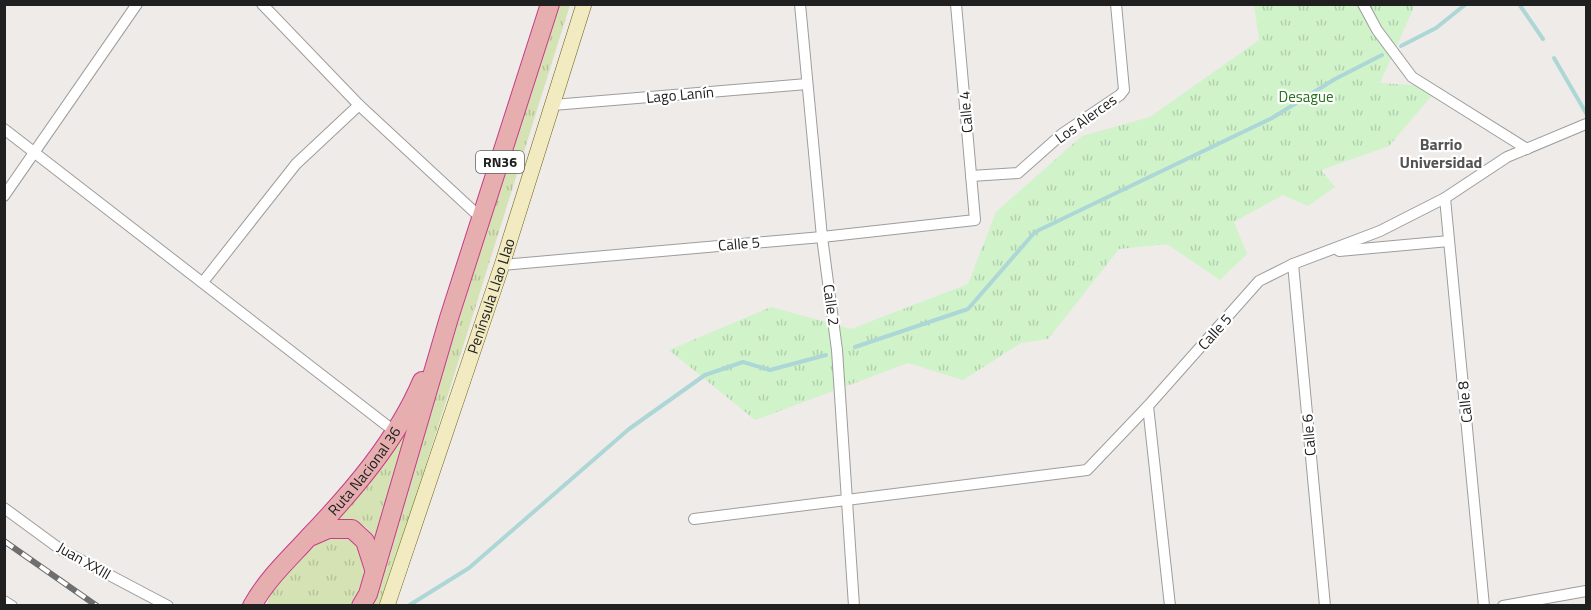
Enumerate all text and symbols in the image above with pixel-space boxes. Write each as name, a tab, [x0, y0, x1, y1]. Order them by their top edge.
street label: Lago Lanín	[645, 80, 715, 109]
park label: Desague	[1279, 85, 1334, 108]
street label: Los Alerces	[1050, 88, 1121, 149]
street label: Calle 4	[952, 90, 979, 134]
district label: Barrio Universidad	[1400, 132, 1482, 174]
road number: RN36	[476, 151, 524, 173]
street label: Calle 5	[717, 230, 761, 257]
street label: Península Llao Llao	[461, 235, 521, 357]
street label: Calle 2	[817, 283, 846, 327]
street label: Calle 5	[1192, 308, 1237, 355]
street label: Calle 8	[1451, 380, 1478, 424]
street label: Calle 6	[1295, 413, 1322, 457]
street label: Ruta Nacional 36	[322, 422, 406, 521]
street label: Juan XXIII	[53, 536, 116, 585]

